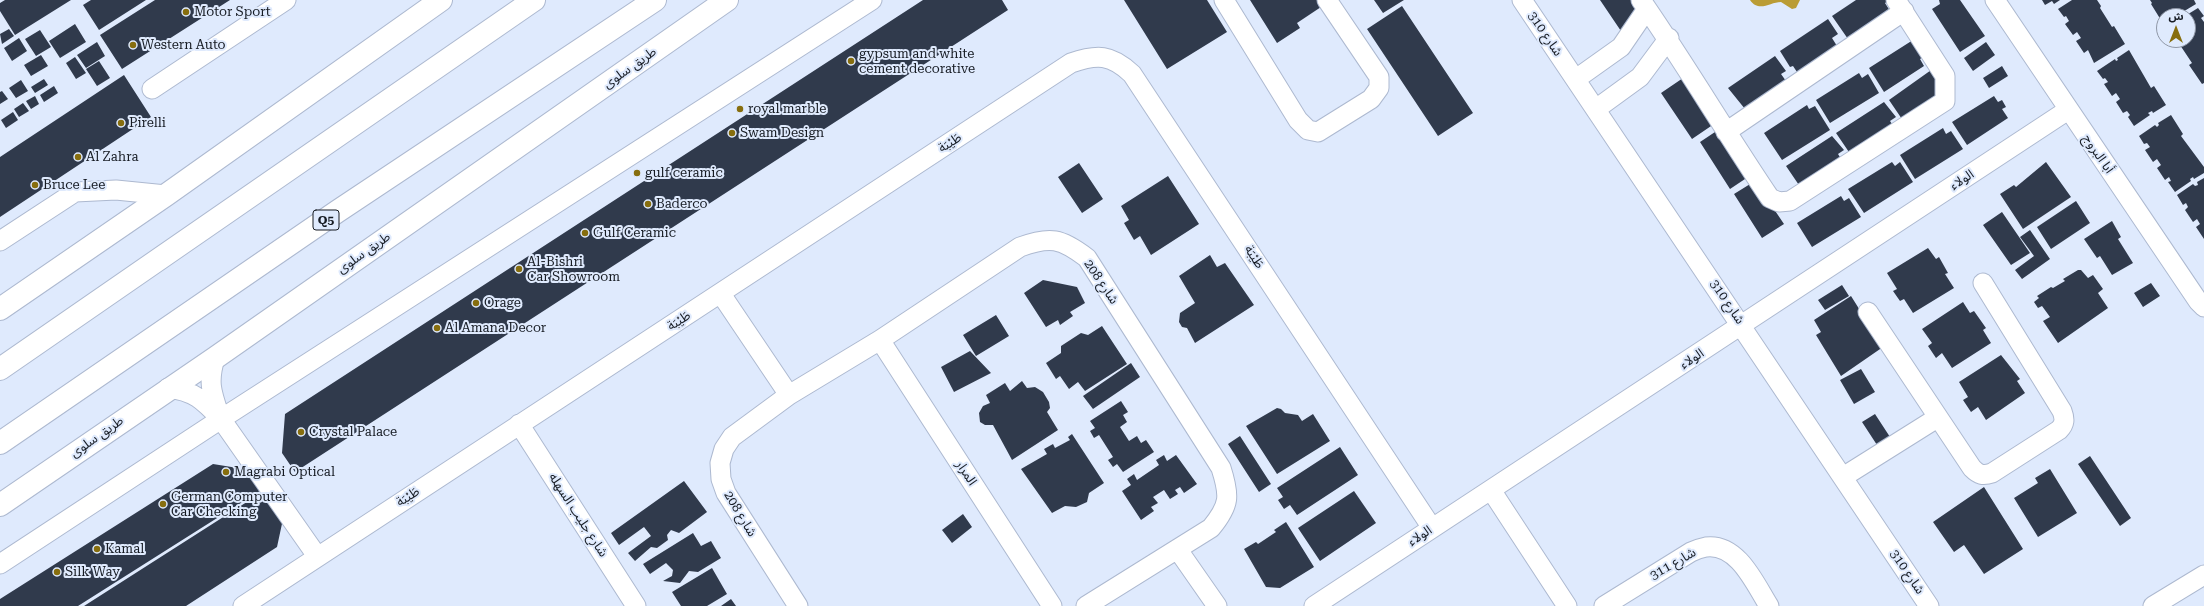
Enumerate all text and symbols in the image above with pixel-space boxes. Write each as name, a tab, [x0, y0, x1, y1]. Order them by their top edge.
place label: Motor Sport	[194, 4, 271, 20]
marker: Motor Sport	[181, 7, 191, 17]
north arrow	[2156, 8, 2196, 48]
street label: شارع 310	[1524, 9, 1566, 59]
text: ش	[2168, 10, 2184, 23]
place label: Western Auto	[141, 37, 226, 53]
marker: Western Auto	[128, 40, 138, 50]
street label: طريق سلوى	[600, 44, 660, 92]
place label: gypsum and white cement decorative	[859, 46, 975, 77]
marker: gypsum and white cement decorative	[846, 56, 856, 66]
place label: royal marble	[748, 101, 826, 117]
marker: royal marble	[735, 104, 745, 114]
place label: Pirelli	[129, 115, 166, 131]
marker: Pirelli	[116, 118, 126, 128]
place label: Swam Design	[740, 125, 824, 141]
marker: Swam Design	[727, 128, 737, 138]
street label: طَيْبَة	[936, 130, 964, 156]
street label: أبا البروج	[2079, 131, 2117, 177]
place label: Al Zahra	[86, 149, 139, 165]
marker: Al Zahra	[73, 152, 83, 162]
place label: gulf ceramic	[645, 165, 723, 181]
street label: الولاء	[1947, 167, 1977, 193]
marker: gulf ceramic	[632, 168, 642, 178]
place label: Bruce Lee	[43, 177, 105, 193]
marker: Bruce Lee	[30, 180, 40, 190]
place label: Baderco	[656, 196, 707, 212]
marker: Baderco	[643, 199, 653, 209]
road number: Q5	[313, 210, 339, 230]
place label: Gulf Ceramic	[593, 225, 676, 241]
marker: Gulf Ceramic	[580, 228, 590, 238]
street label: طريق سلوى	[334, 229, 394, 277]
street label: طَيْبَة	[1241, 243, 1267, 271]
place label: Al-Bishri Car Showroom	[527, 254, 620, 285]
street label: شارع 208	[1080, 257, 1122, 307]
marker: Al-Bishri Car Showroom	[514, 264, 524, 274]
street label: شارع 310	[1706, 277, 1748, 327]
place label: Orage	[484, 295, 521, 311]
marker: Orage	[471, 298, 481, 308]
street label: طَيْبَة	[665, 308, 693, 334]
place label: Al Amana Decor	[445, 320, 546, 336]
marker: Al Amana Decor	[432, 323, 442, 333]
street label: الولاء	[1677, 346, 1707, 372]
street label: طريق سلوى	[67, 413, 127, 461]
place label: Crystal Palace	[309, 424, 397, 440]
marker: Crystal Palace	[296, 427, 306, 437]
street label: المرار	[952, 458, 980, 488]
place label: Magrabi Optical	[234, 464, 335, 480]
marker: Magrabi Optical	[221, 467, 231, 477]
street label: شارع جليب السهله	[545, 470, 611, 560]
street label: طَيْبَة	[394, 484, 422, 510]
street label: شارع 208	[720, 488, 760, 540]
place label: German Computer Car Checking	[171, 489, 287, 520]
marker: German Computer Car Checking	[158, 499, 168, 509]
street label: الولاء	[1405, 523, 1435, 549]
place label: Kamal	[105, 541, 144, 557]
marker: Kamal	[92, 544, 102, 554]
street label: شارع 311	[1647, 545, 1699, 583]
street label: شارع 310	[1886, 547, 1928, 597]
place label: Silk Way	[65, 564, 120, 580]
marker: Silk Way	[52, 567, 62, 577]

